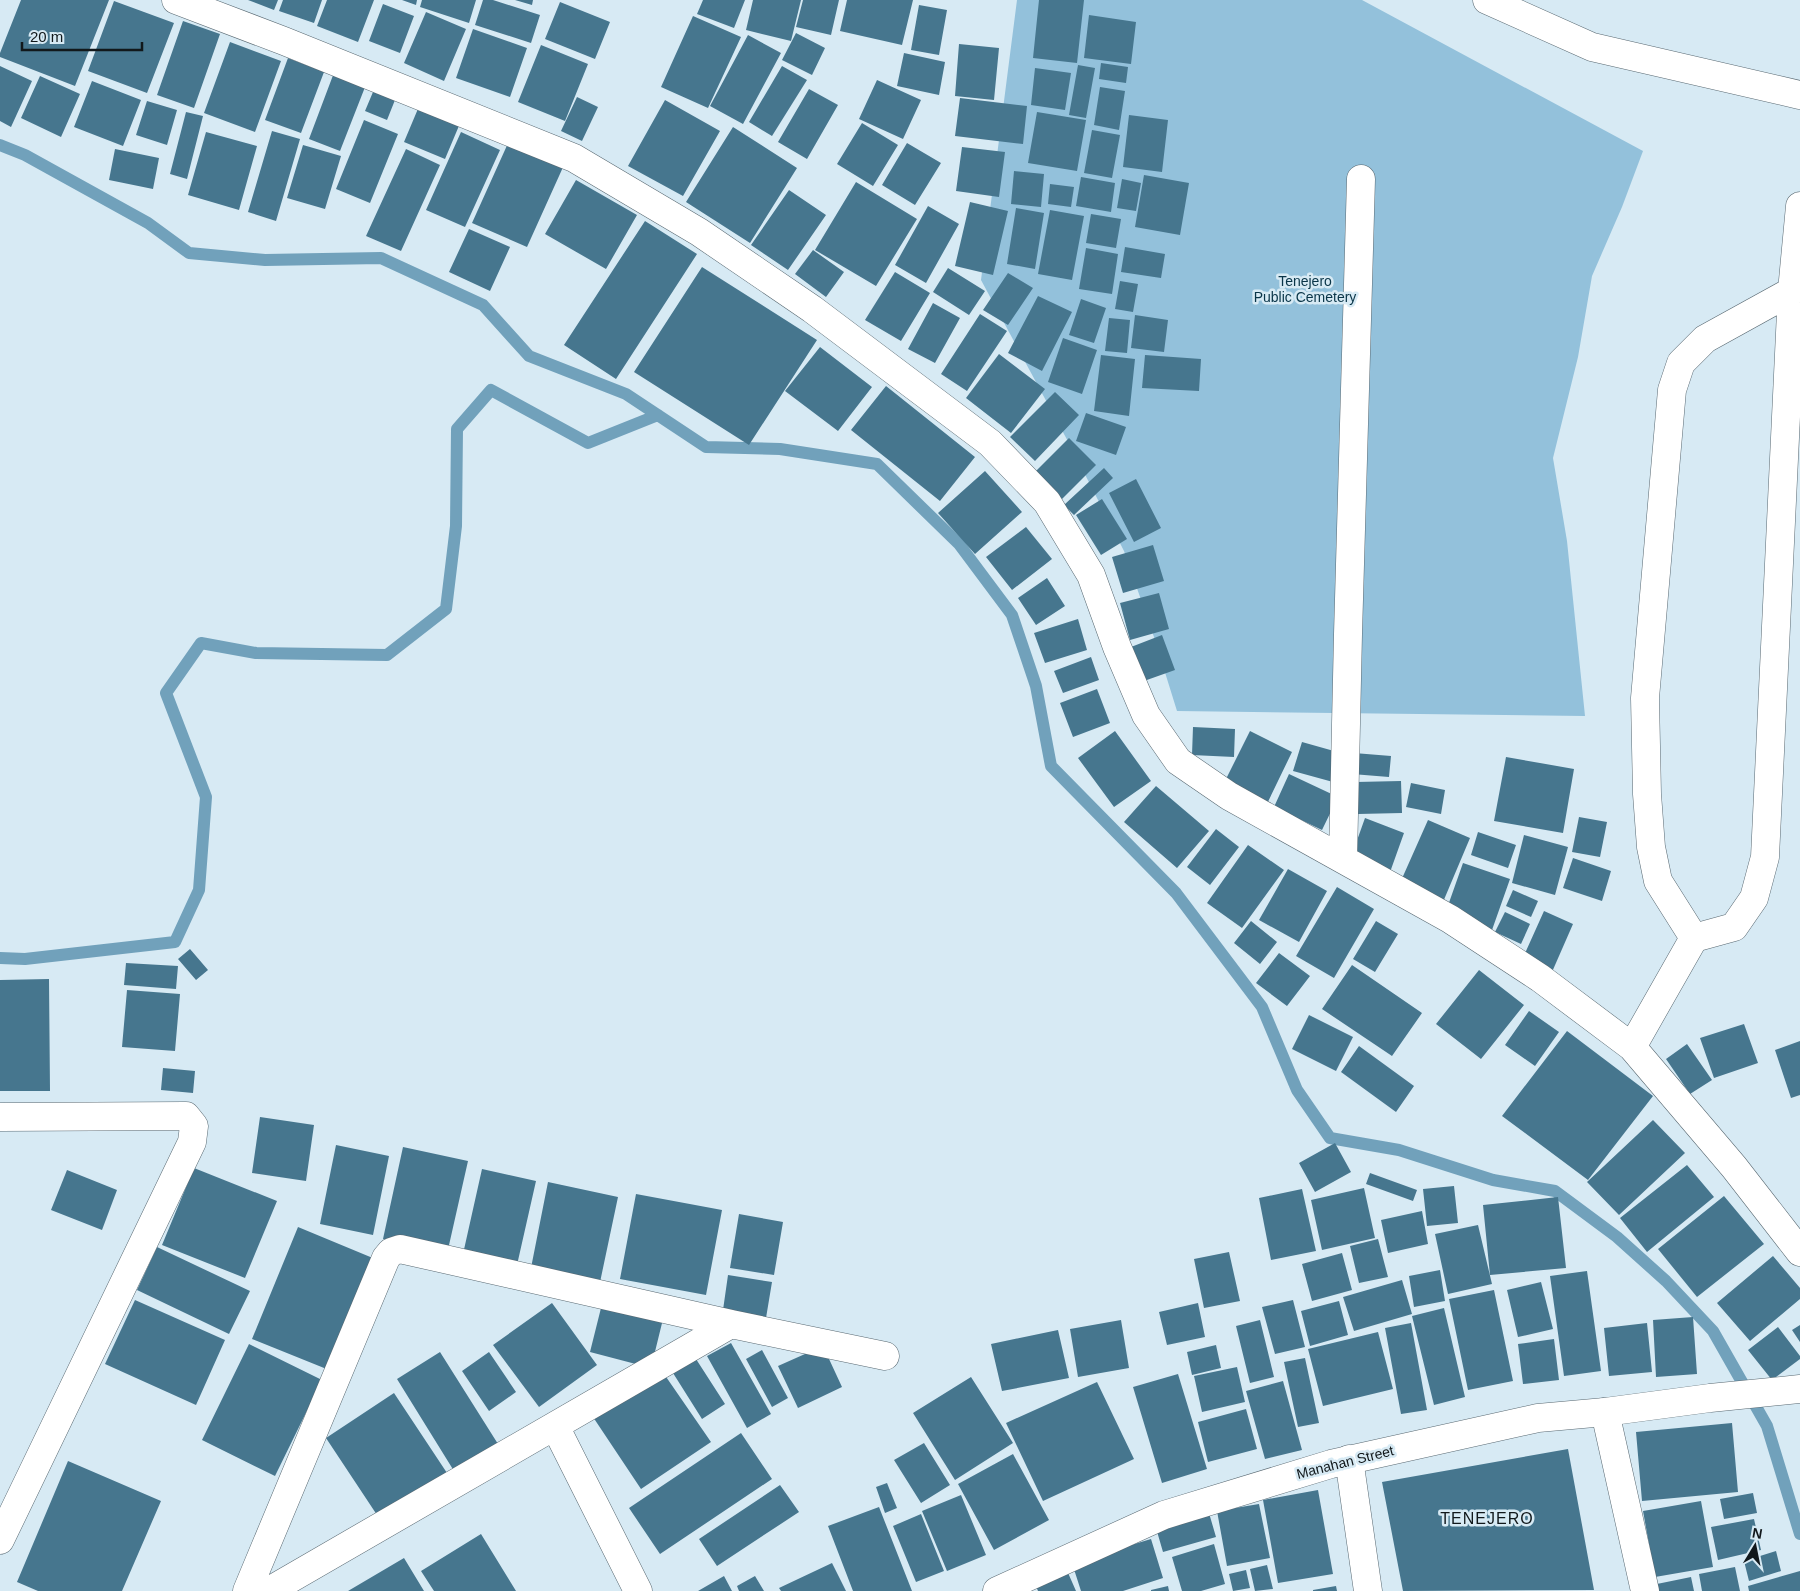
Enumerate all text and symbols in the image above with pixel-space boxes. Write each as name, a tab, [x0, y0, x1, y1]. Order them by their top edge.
scale bar	[22, 20, 142, 52]
text: 20 m	[30, 28, 63, 45]
park label: Tenejero Public Cemetery	[1254, 273, 1356, 305]
street label: Manahan Street	[1295, 1442, 1395, 1482]
district label: TENEJERO	[1440, 1510, 1534, 1527]
north arrow	[1730, 1521, 1780, 1571]
text: N	[1751, 1524, 1764, 1542]

